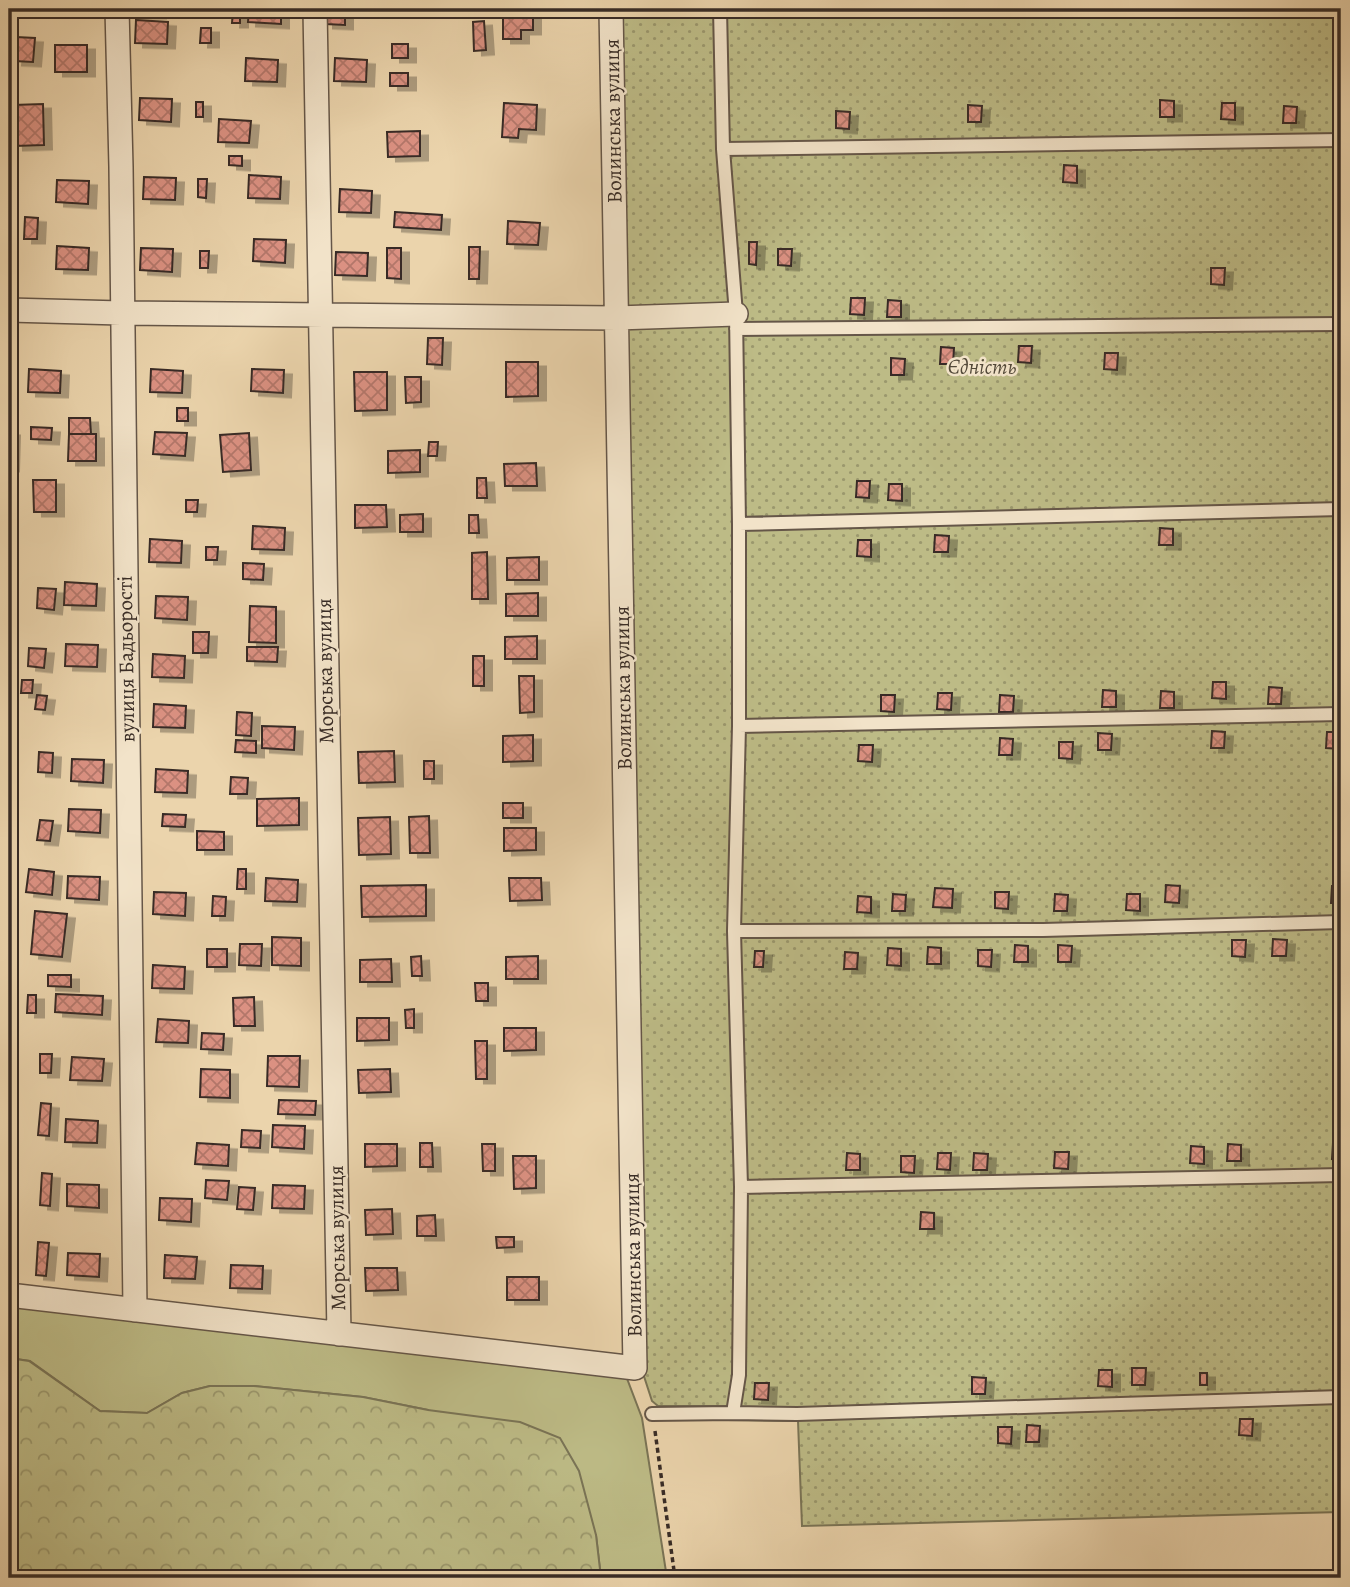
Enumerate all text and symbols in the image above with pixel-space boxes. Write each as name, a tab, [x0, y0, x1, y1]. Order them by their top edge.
street label: Волинська вулиця	[598, 38, 628, 204]
park label: Єдність	[948, 353, 1016, 381]
street label: вулиця Бадьорості	[111, 575, 141, 742]
street label: Морська вулиця	[310, 598, 340, 744]
street label: Волинська вулиця	[608, 605, 638, 771]
street label: Морська вулиця	[322, 1165, 352, 1311]
street label: Волинська вулиця	[618, 1172, 648, 1338]

